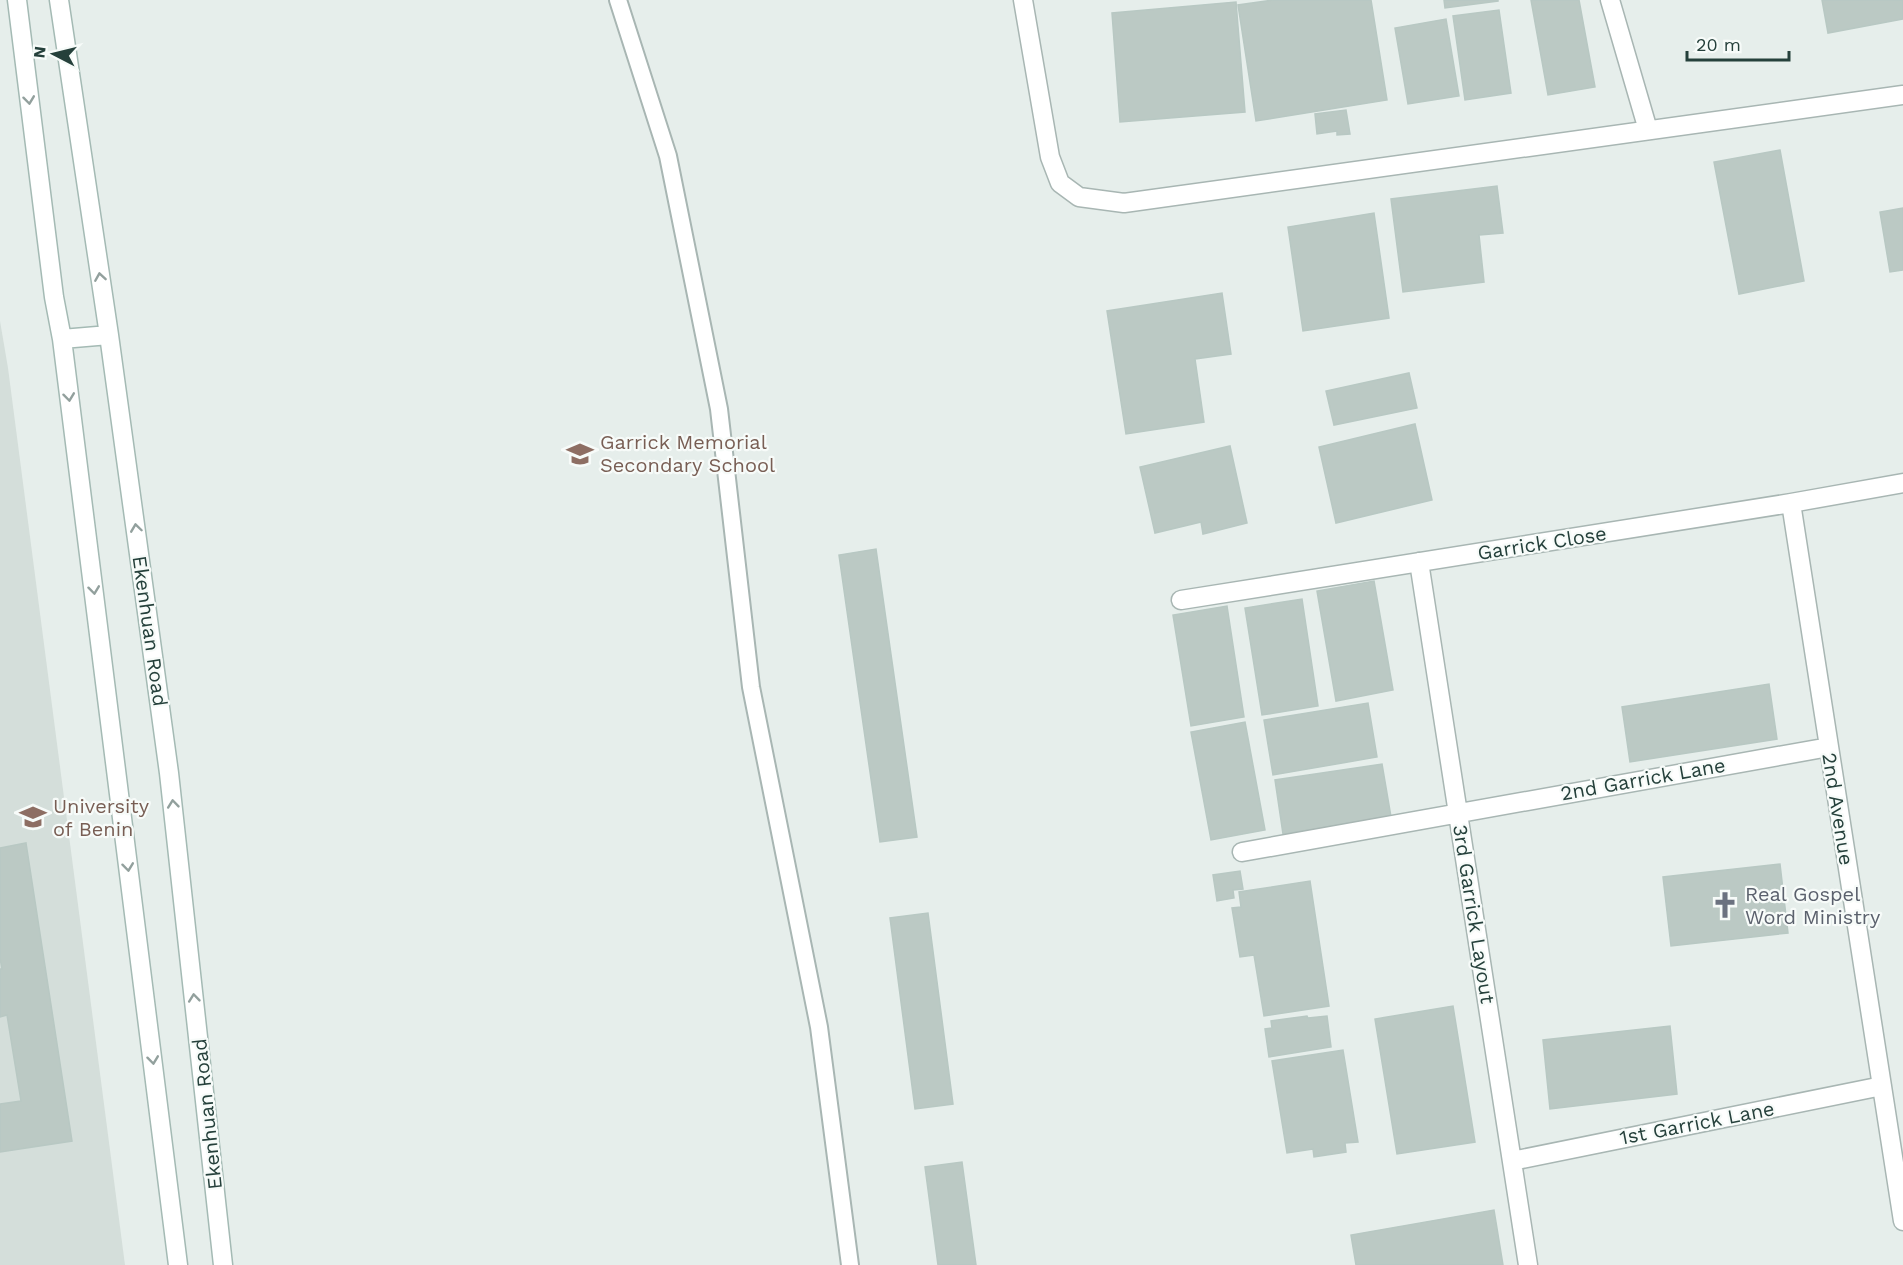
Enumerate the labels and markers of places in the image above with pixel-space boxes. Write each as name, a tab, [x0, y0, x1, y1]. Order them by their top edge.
place label: Garrick Memorial Secondary School	[600, 430, 775, 477]
school or university icon: Garrick Memorial Secondary School	[565, 439, 595, 469]
place label: University of Benin	[53, 794, 150, 841]
school or university icon: University of Benin	[18, 802, 48, 832]
place label: Real Gospel Word Ministry	[1745, 882, 1881, 929]
church icon: Real Gospel Word Ministry	[1710, 890, 1740, 920]

